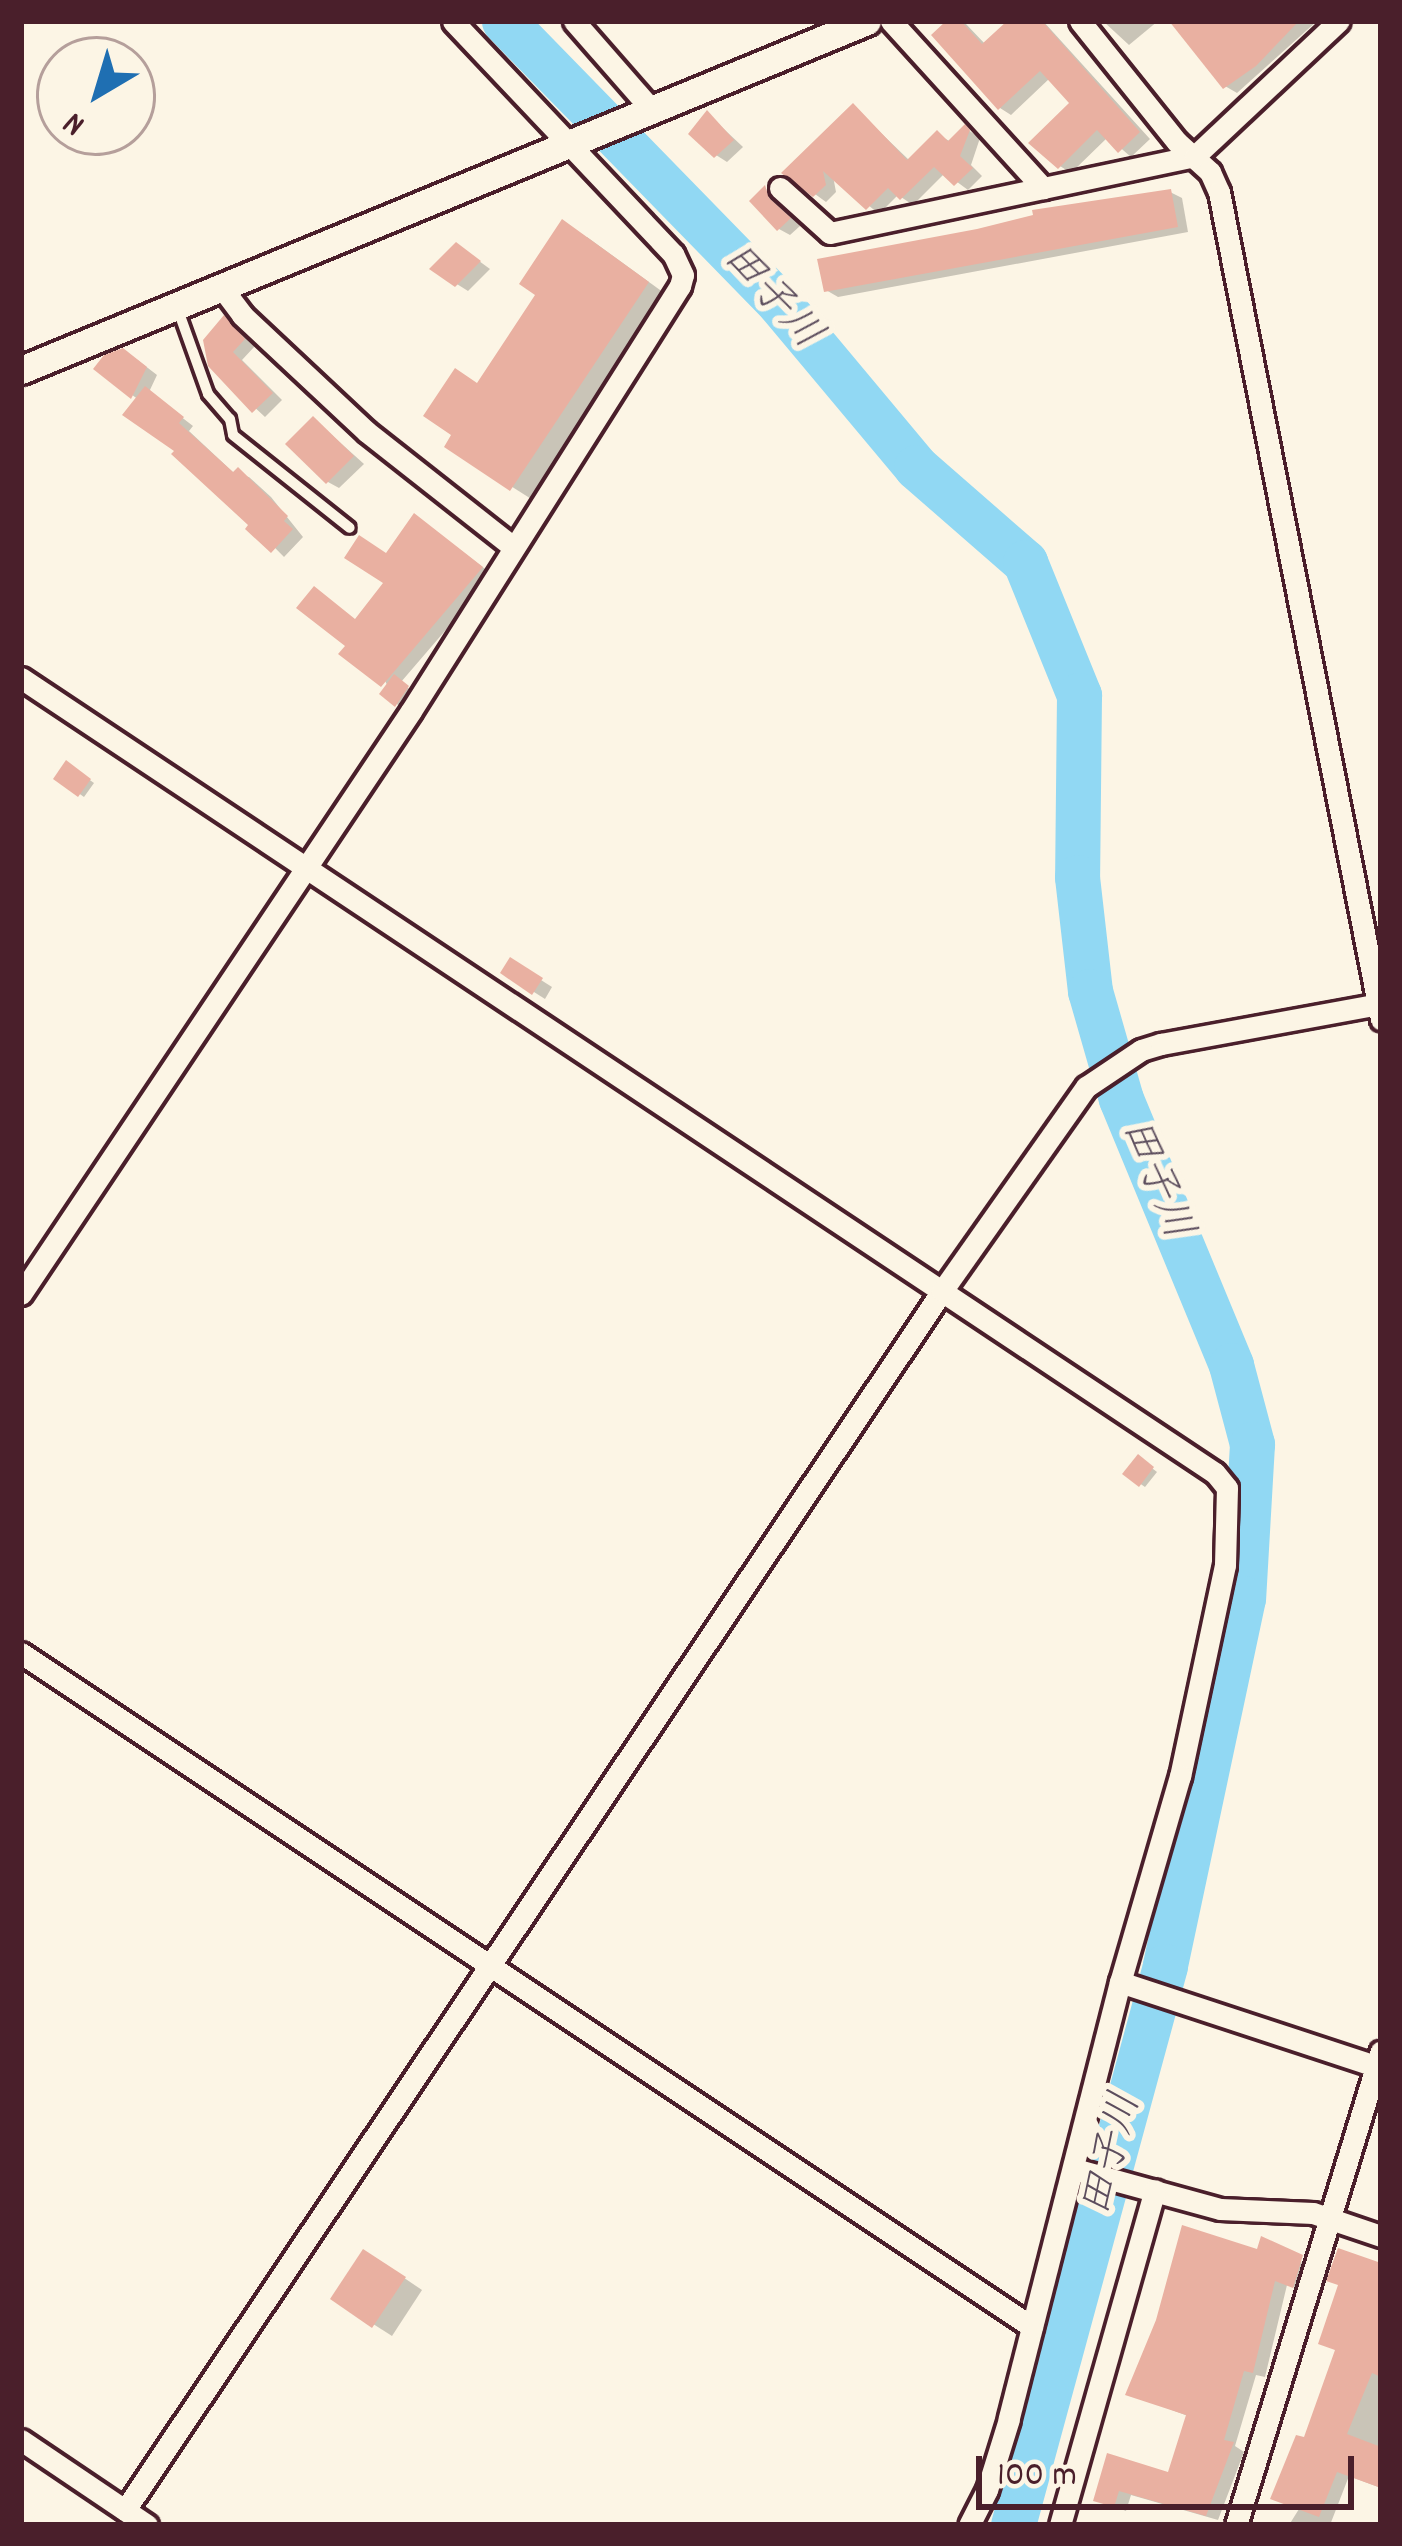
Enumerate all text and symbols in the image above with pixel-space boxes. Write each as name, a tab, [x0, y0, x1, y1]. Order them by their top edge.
north arrow	[36, 36, 156, 156]
text: N	[54, 99, 96, 146]
water label: 田子川	[709, 234, 831, 362]
water label: 田子川	[1107, 1112, 1201, 1248]
water label: 田子川	[1073, 2088, 1155, 2222]
scale bar	[982, 2432, 1360, 2506]
text: 100 m	[997, 2451, 1077, 2503]

